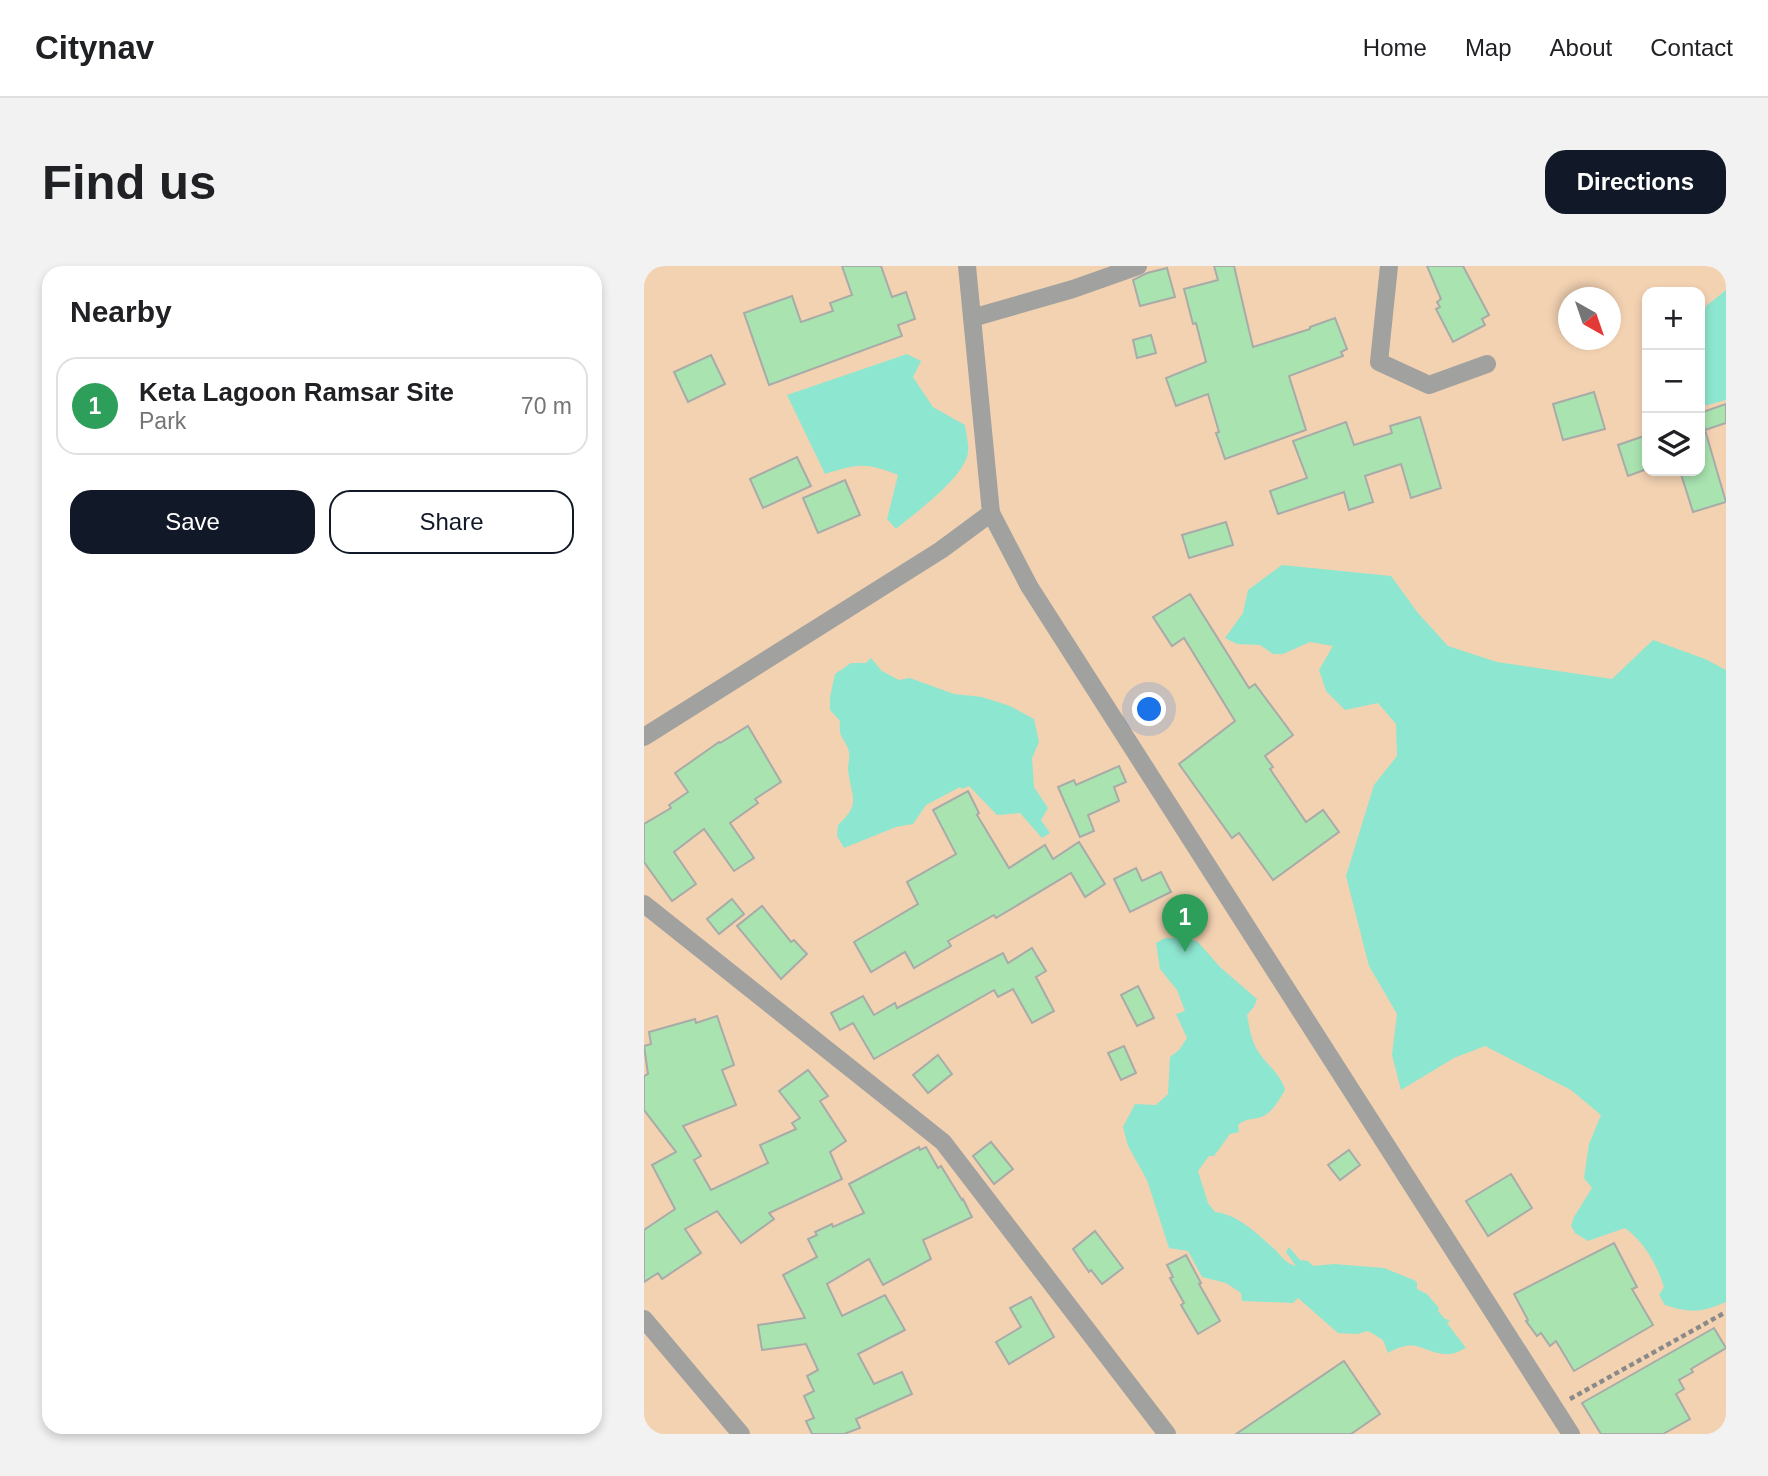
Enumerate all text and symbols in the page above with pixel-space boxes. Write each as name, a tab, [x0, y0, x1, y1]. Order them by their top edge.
text: Citynav	[35, 29, 154, 66]
text: Home	[1363, 34, 1427, 61]
text: Map	[1465, 34, 1512, 61]
text: About	[1550, 34, 1612, 61]
text: Contact	[1650, 34, 1733, 61]
button: Directions	[1545, 150, 1726, 214]
text: Find us	[42, 155, 216, 209]
north arrow	[1558, 287, 1621, 350]
map controls	[1642, 287, 1705, 476]
button: +	[1642, 287, 1705, 350]
text: Nearby	[70, 295, 172, 328]
button: −	[1642, 350, 1705, 413]
text: Keta Lagoon Ramsar Site	[139, 377, 454, 407]
text: 1	[89, 393, 101, 419]
text: 70 m	[521, 393, 572, 419]
text: Park	[139, 408, 186, 434]
button: layers	[1642, 413, 1705, 476]
button: Save	[70, 490, 315, 554]
button: Share	[329, 490, 574, 554]
your location	[1132, 692, 1166, 726]
pin: 1	[1162, 894, 1208, 952]

